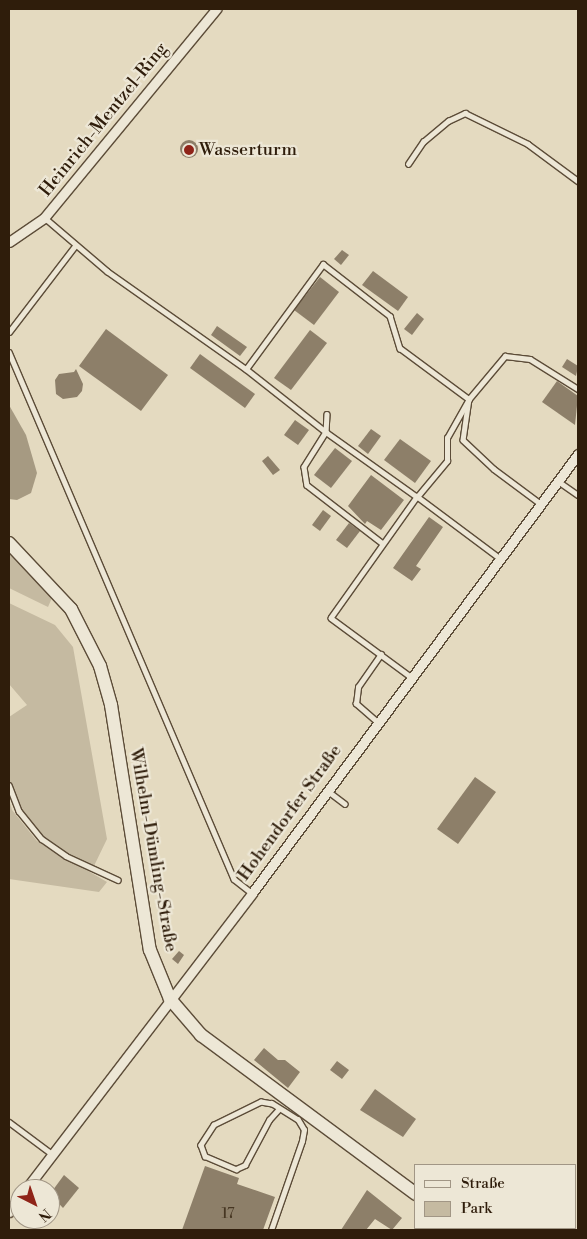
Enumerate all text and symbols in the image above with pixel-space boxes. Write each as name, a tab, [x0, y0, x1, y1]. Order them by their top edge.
street label: Heinrich-Mentzel-Ring	[35, 39, 173, 201]
place label: Wasserturm	[199, 139, 297, 161]
marker: Wasserturm	[183, 144, 195, 156]
street label: Hohendorfer Straße	[233, 741, 347, 885]
street label: Wilhelm-Dümling-Straße	[124, 746, 182, 954]
legend	[414, 1164, 577, 1229]
text: Straße	[461, 1174, 505, 1193]
north arrow	[10, 1179, 60, 1229]
text: Park	[461, 1199, 492, 1218]
text: N	[34, 1204, 54, 1225]
house number: 17	[221, 1205, 235, 1223]

